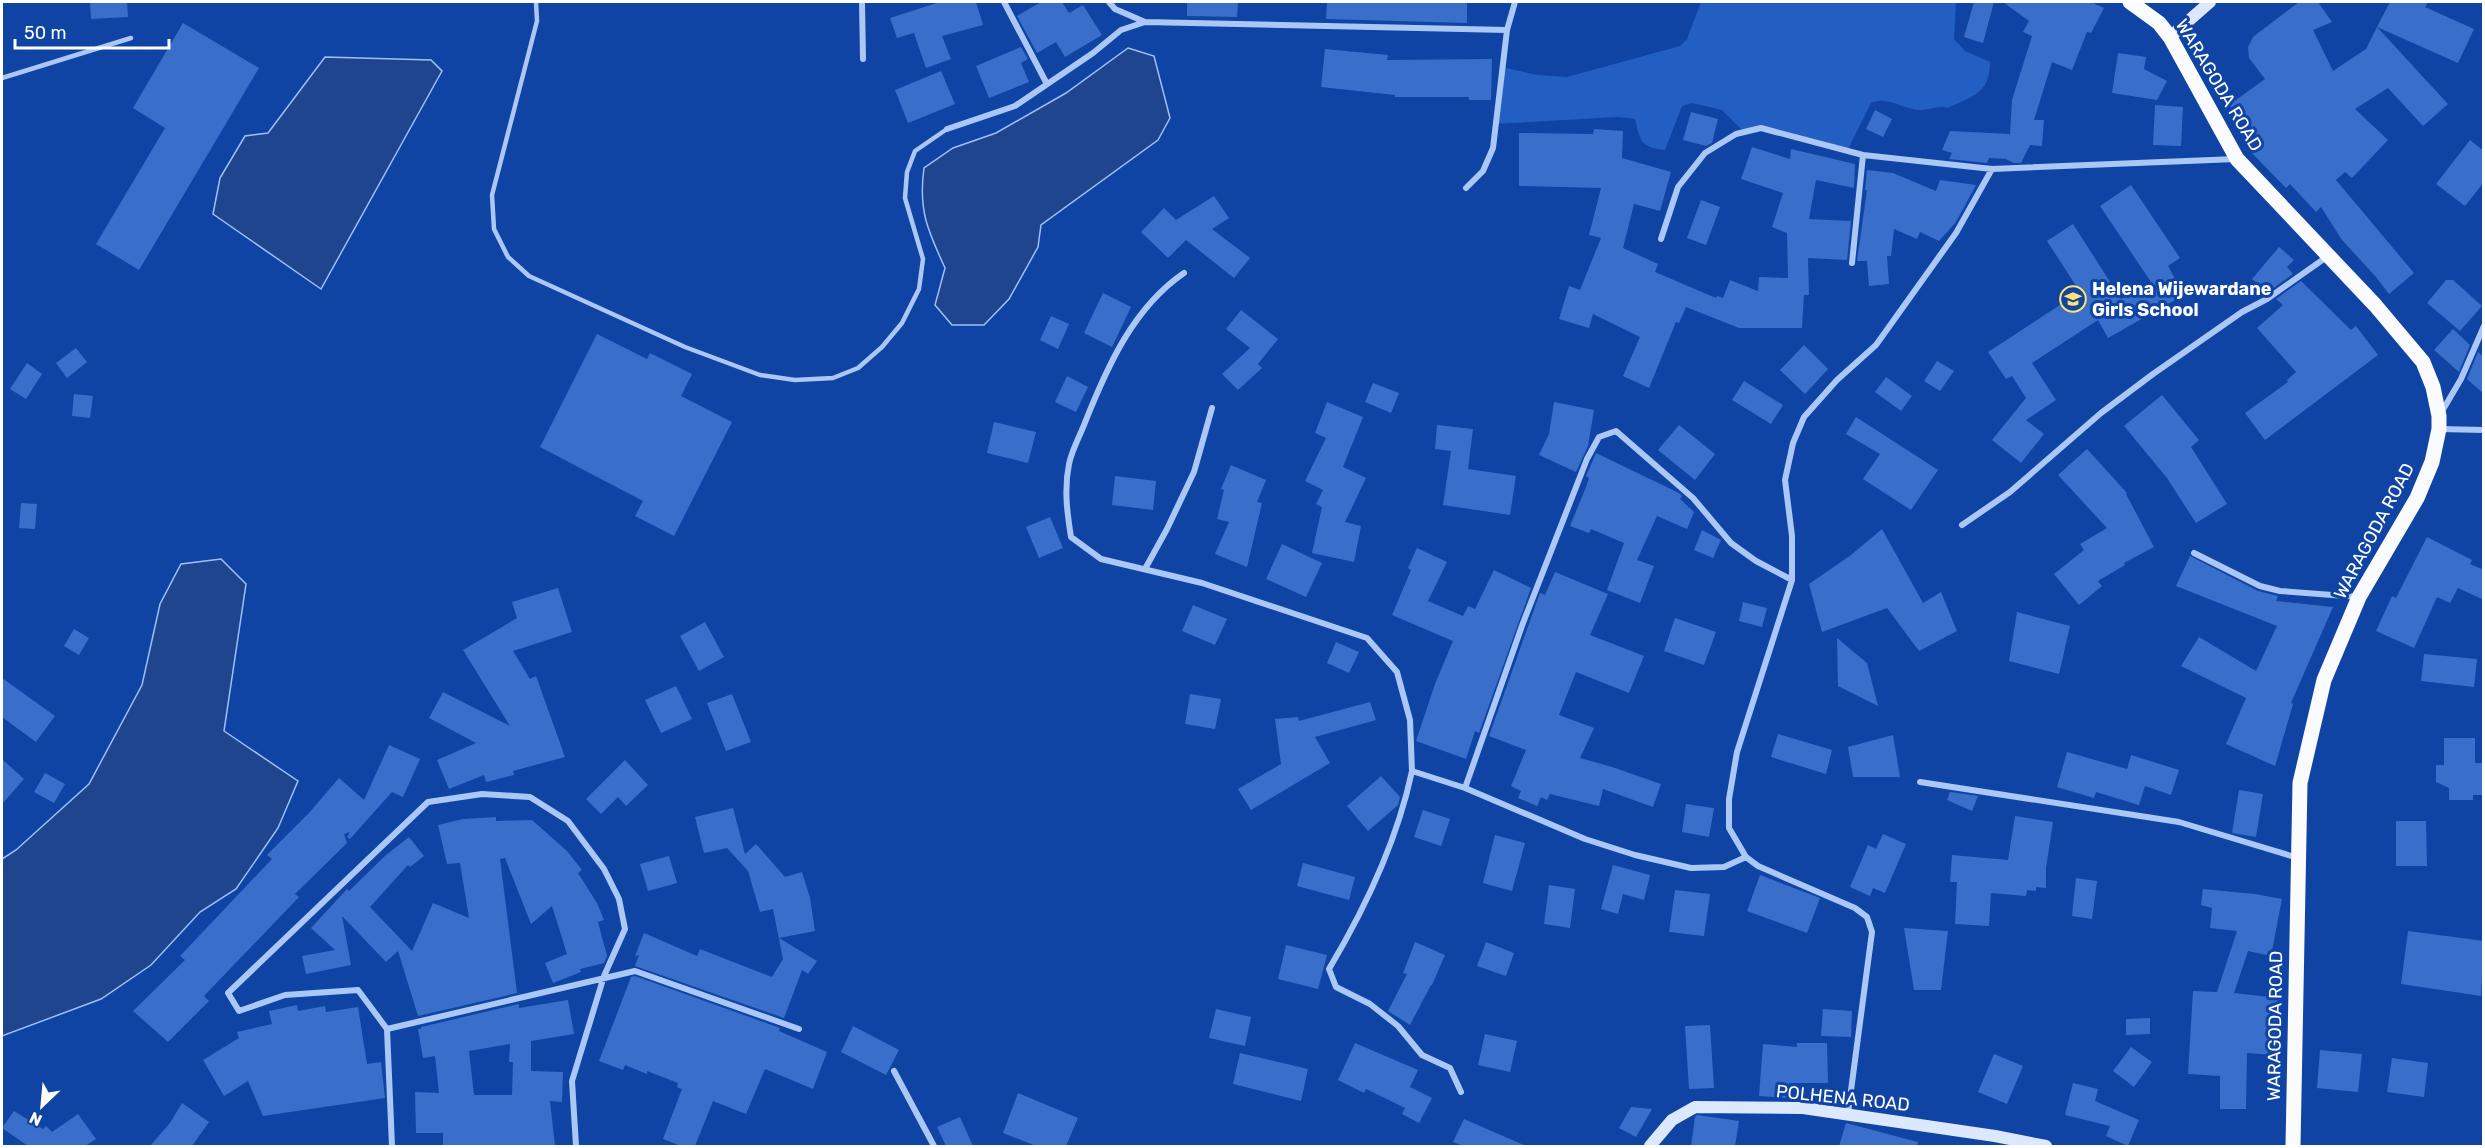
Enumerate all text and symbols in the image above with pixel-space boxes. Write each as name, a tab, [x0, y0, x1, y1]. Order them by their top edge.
scale bar	[15, 12, 170, 50]
street label: WARAGODA ROAD	[2171, 15, 2267, 155]
text: 50 m	[24, 22, 67, 44]
place label: Helena Wijewardane Girls School	[2092, 278, 2272, 321]
school or university icon: Helena Wijewardane Girls School	[2058, 284, 2088, 314]
street label: WARAGODA ROAD	[2329, 459, 2419, 603]
street label: WARAGODA ROAD	[2263, 951, 2287, 1101]
north arrow	[12, 1076, 72, 1136]
street label: POLHENA ROAD	[1775, 1080, 1911, 1116]
text: N	[26, 1108, 45, 1130]

